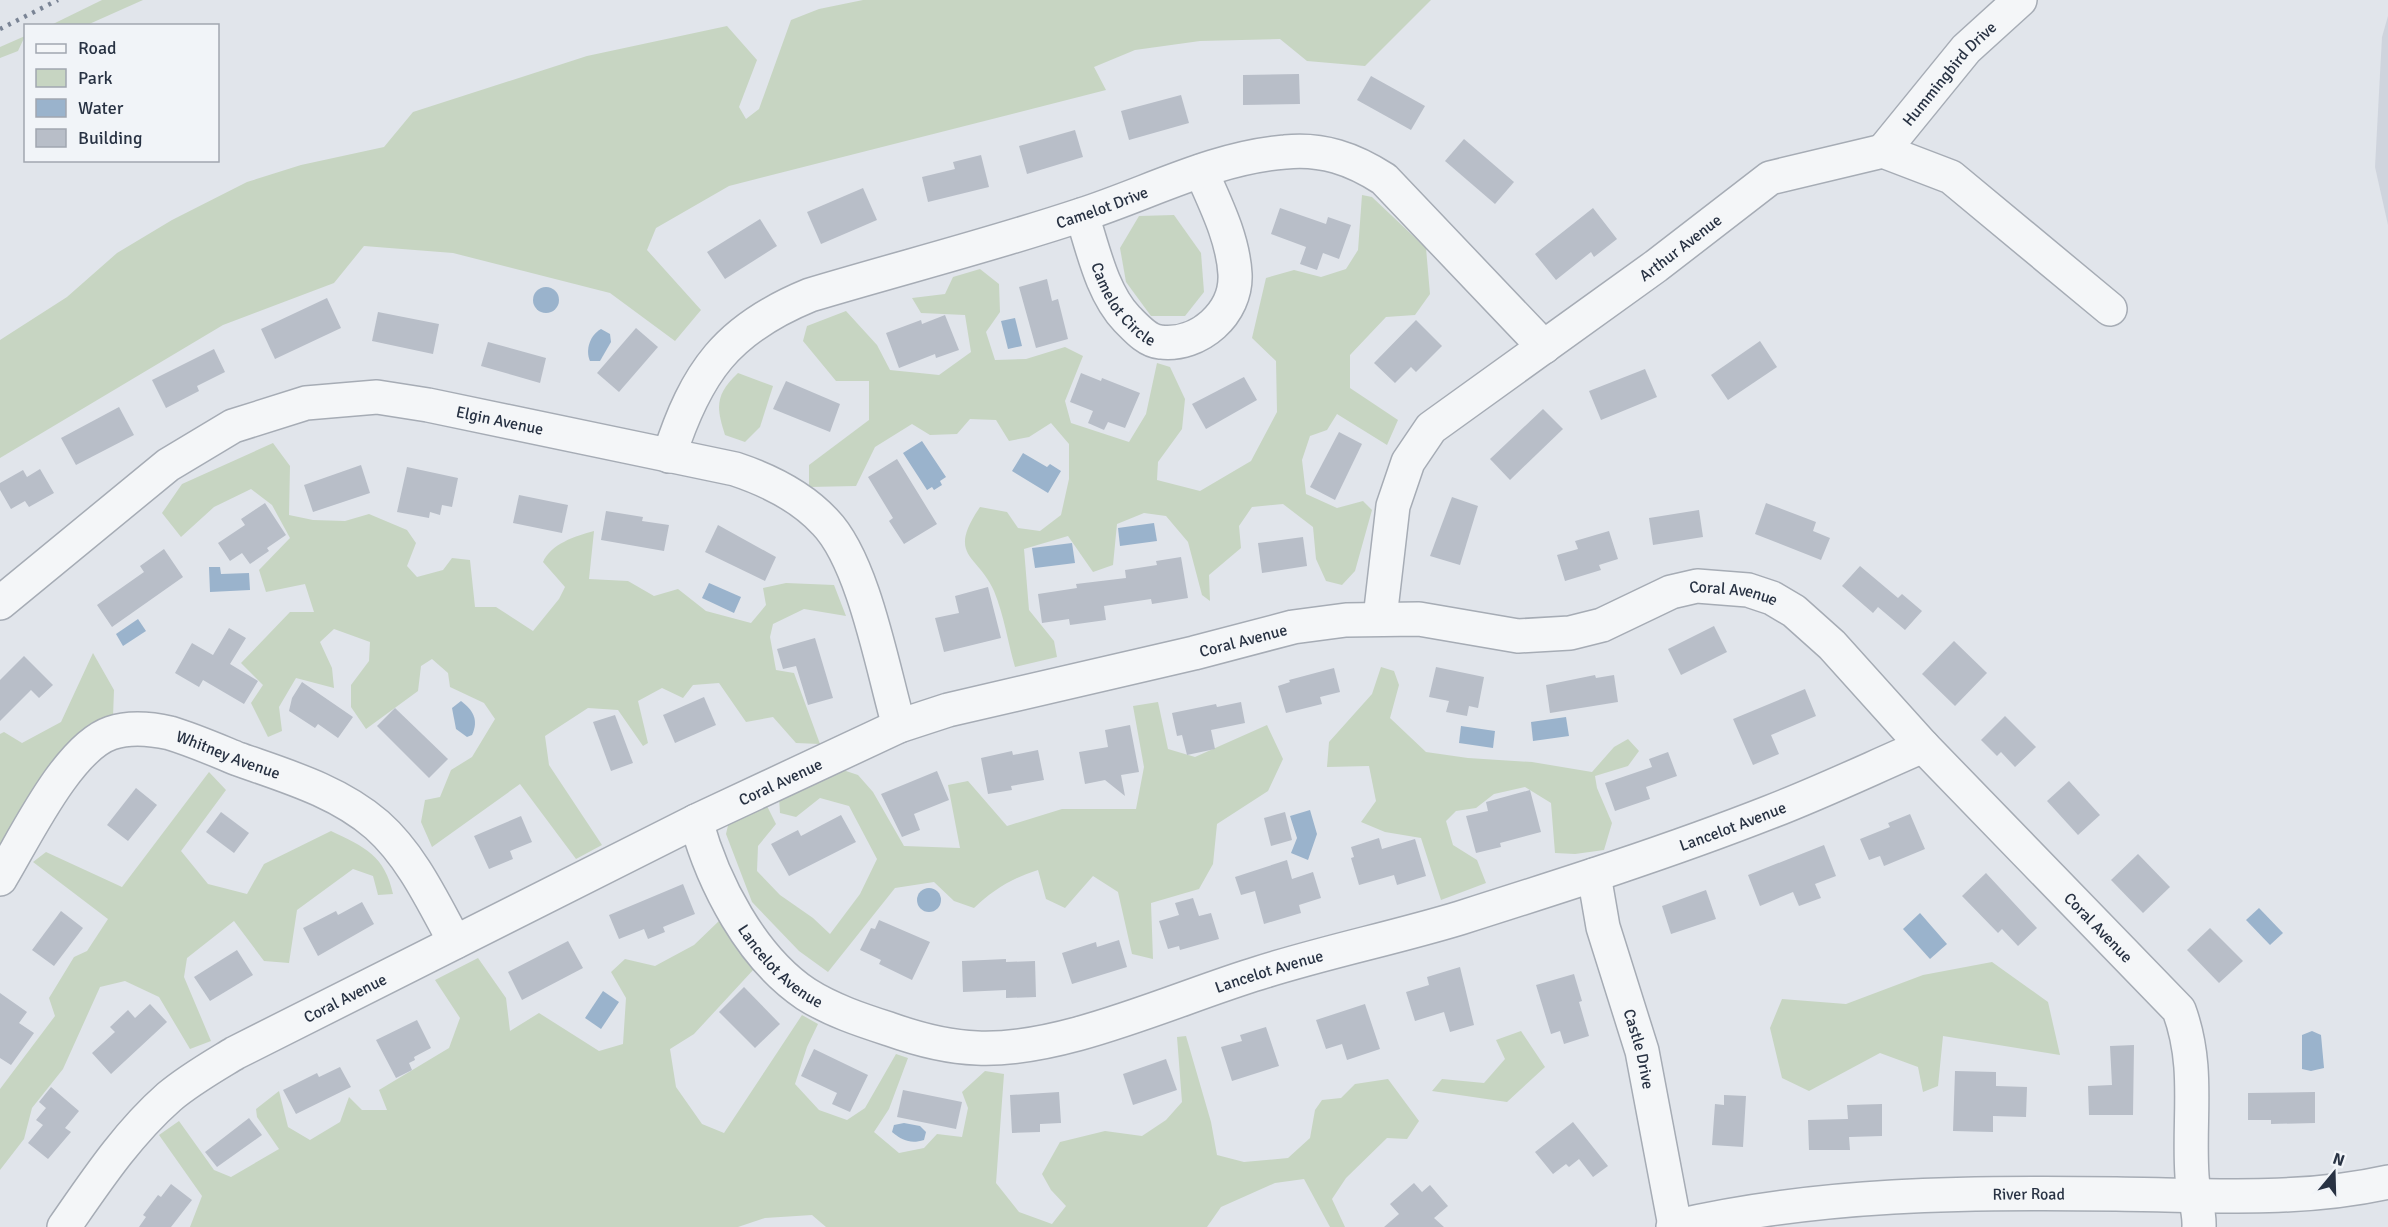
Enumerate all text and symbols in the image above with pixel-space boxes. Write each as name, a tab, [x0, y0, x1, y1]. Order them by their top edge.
street label: Hummingbird Drive	[1898, 17, 2001, 130]
legend	[24, 24, 219, 162]
text: Road	[78, 37, 117, 59]
text: Park	[78, 67, 113, 89]
text: Water	[78, 97, 124, 119]
text: Building	[78, 127, 142, 149]
street label: Camelot Drive	[1054, 182, 1151, 233]
street label: Arthur Avenue	[1635, 210, 1726, 286]
street label: Camelot Circle	[1086, 260, 1159, 351]
street label: Elgin Avenue	[454, 402, 545, 440]
street label: Coral Avenue	[1687, 577, 1782, 610]
street label: Coral Avenue	[1197, 620, 1289, 662]
street label: Whitney Avenue	[173, 727, 283, 784]
street label: Coral Avenue	[736, 754, 826, 811]
street label: Lancelot Avenue	[1677, 798, 1789, 856]
street label: Coral Avenue	[2059, 889, 2136, 967]
street label: Lancelot Avenue	[733, 921, 826, 1013]
street label: Lancelot Avenue	[1212, 946, 1326, 998]
street label: Coral Avenue	[301, 969, 390, 1028]
street label: Castle Drive	[1618, 1006, 1658, 1091]
north arrow	[2304, 1143, 2364, 1203]
text: N	[2330, 1148, 2347, 1171]
street label: River Road	[1992, 1184, 2065, 1205]

